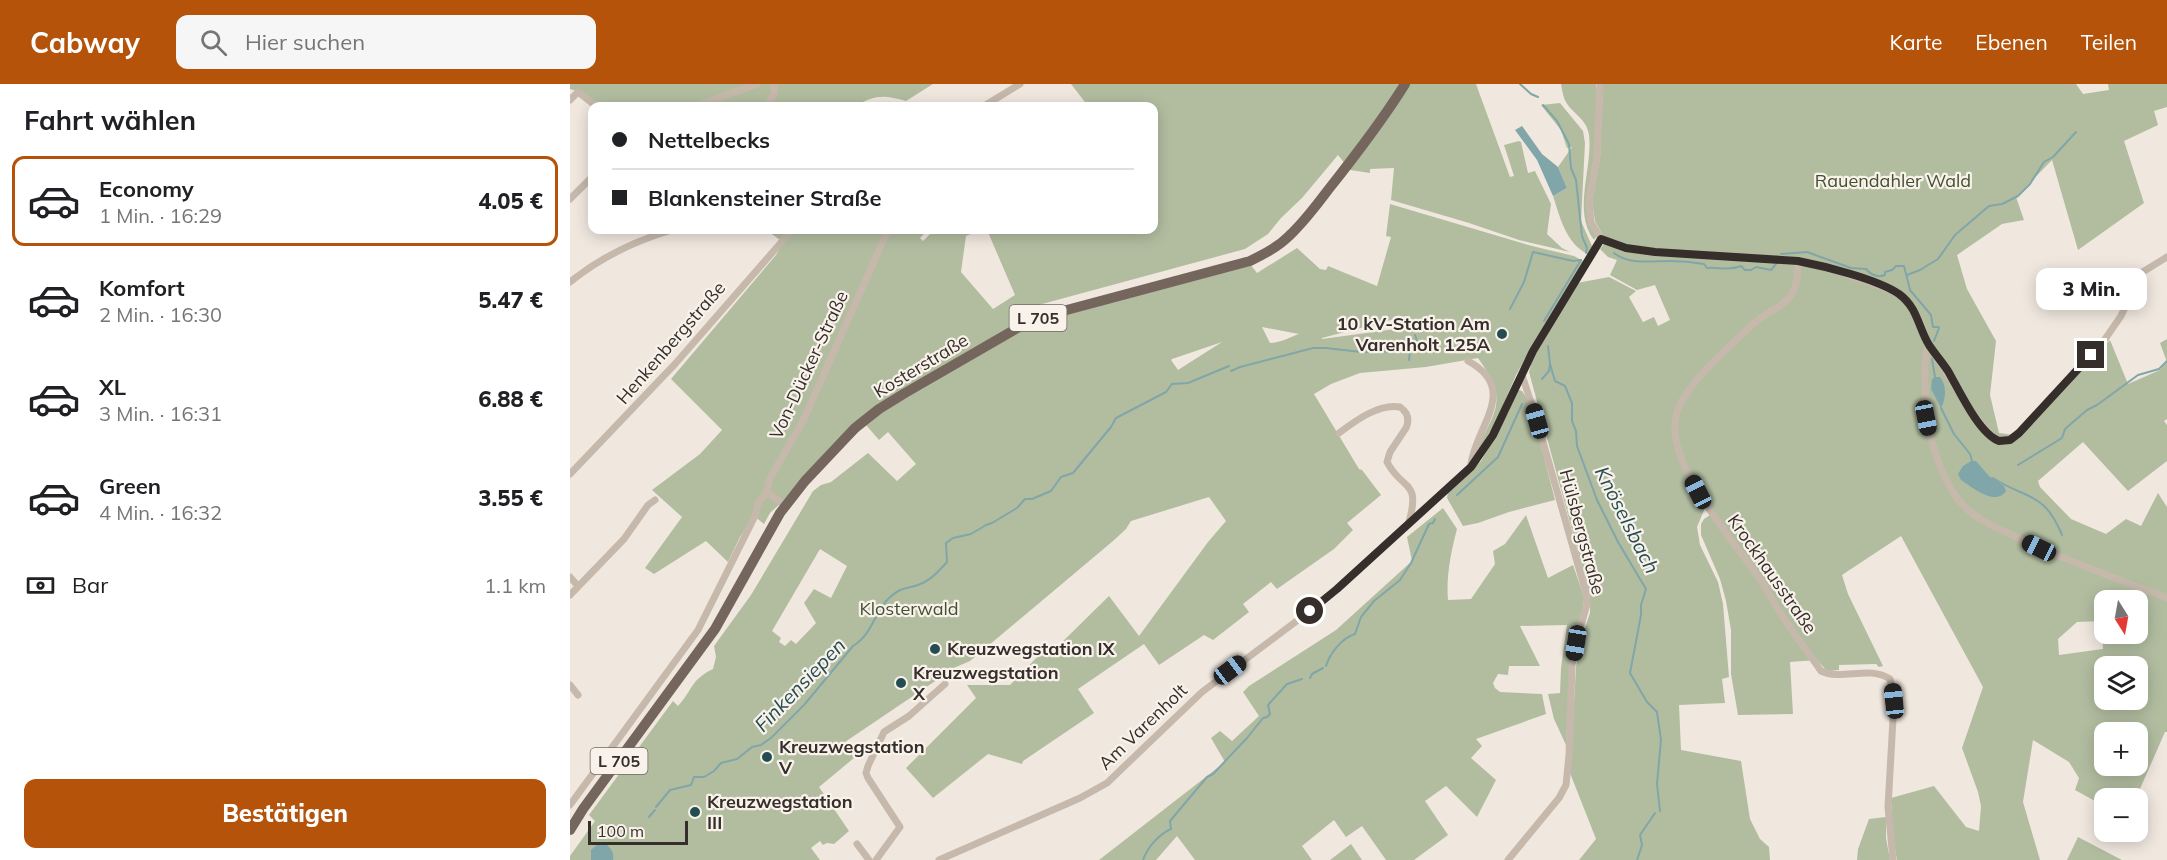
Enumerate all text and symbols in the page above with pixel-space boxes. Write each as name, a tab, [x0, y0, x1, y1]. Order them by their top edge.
search box	[176, 15, 596, 69]
text: Cabway	[30, 25, 140, 60]
icon: search	[197, 26, 230, 59]
text: Hier suchen	[245, 28, 365, 56]
text: Karte	[1890, 29, 1942, 55]
text: Ebenen	[1975, 29, 2048, 55]
text: Teilen	[2081, 29, 2137, 55]
text: Fahrt wählen	[24, 103, 196, 137]
text: Nettelbecks	[648, 126, 770, 154]
park label: Rauendahler Wald	[1815, 169, 1971, 192]
icon: car	[27, 174, 81, 228]
text: Economy	[99, 175, 194, 203]
text: Blankensteiner Straße	[648, 184, 882, 212]
text: 4.05 €	[478, 187, 543, 215]
text: 1 Min. · 16:29	[99, 203, 222, 228]
callout: 3 Min.	[2036, 268, 2146, 310]
icon: car	[27, 273, 81, 327]
text: Komfort	[99, 274, 185, 302]
text: 3 Min.	[2062, 276, 2121, 301]
street label: Henkenbergstraße	[611, 277, 730, 409]
text: 5.47 €	[478, 286, 543, 314]
street label: Von-Dücker-Straße	[764, 287, 853, 443]
text: 2 Min. · 16:30	[99, 302, 222, 327]
road number: L 705	[1010, 305, 1066, 331]
place label: 10 kV-Station Am Varenholt 125A	[1337, 312, 1490, 356]
marker: 10 kV-Station Am Varenholt 125A	[1495, 327, 1509, 341]
street label: Kosterstraße	[869, 328, 972, 403]
route end	[2077, 341, 2104, 368]
icon: car	[27, 372, 81, 426]
text: XL	[99, 373, 126, 401]
text: 6.88 €	[478, 385, 543, 413]
car	[1914, 399, 1938, 437]
text: 3 Min. · 16:31	[99, 401, 222, 426]
car	[1523, 401, 1551, 441]
water label: Knöselsbach	[1590, 462, 1665, 578]
street label: Hülsbergstraße	[1555, 467, 1610, 597]
icon: car	[27, 471, 81, 525]
text: Green	[99, 472, 161, 500]
car	[1682, 472, 1714, 512]
text: 3.55 €	[478, 484, 543, 512]
text: 4 Min. · 16:32	[99, 500, 222, 525]
street label: Krockhausstraße	[1723, 510, 1822, 638]
car	[2019, 532, 2059, 564]
icon: cash	[24, 569, 57, 602]
text: Bar	[72, 571, 108, 599]
text: 1.1 km	[484, 573, 546, 598]
north arrow	[2094, 590, 2148, 644]
map controls	[2094, 590, 2148, 842]
park label: Klosterwald	[859, 597, 959, 620]
route start	[1296, 597, 1323, 624]
car	[1564, 624, 1588, 662]
water label: Finkensiepen	[749, 633, 850, 737]
place label: Kreuzwegstation IX	[947, 637, 1116, 660]
marker: Kreuzwegstation IX	[928, 642, 942, 656]
car	[1210, 652, 1250, 688]
button: layers	[2094, 656, 2148, 710]
place label: Kreuzwegstation X	[912, 661, 1059, 705]
marker: Kreuzwegstation X	[894, 676, 908, 690]
street label: Am Varenholt	[1094, 679, 1192, 775]
car	[1883, 682, 1905, 720]
button: +	[2094, 722, 2148, 776]
place label: Kreuzwegstation V	[778, 735, 925, 779]
road number: L 705	[590, 748, 648, 774]
marker: Kreuzwegstation V	[760, 750, 774, 764]
button: Bestätigen	[24, 779, 546, 848]
button: −	[2094, 788, 2148, 842]
place label: Kreuzwegstation III	[707, 790, 853, 834]
marker: Kreuzwegstation III	[688, 805, 702, 819]
scale bar	[588, 818, 688, 846]
text: 100 m	[597, 821, 644, 841]

